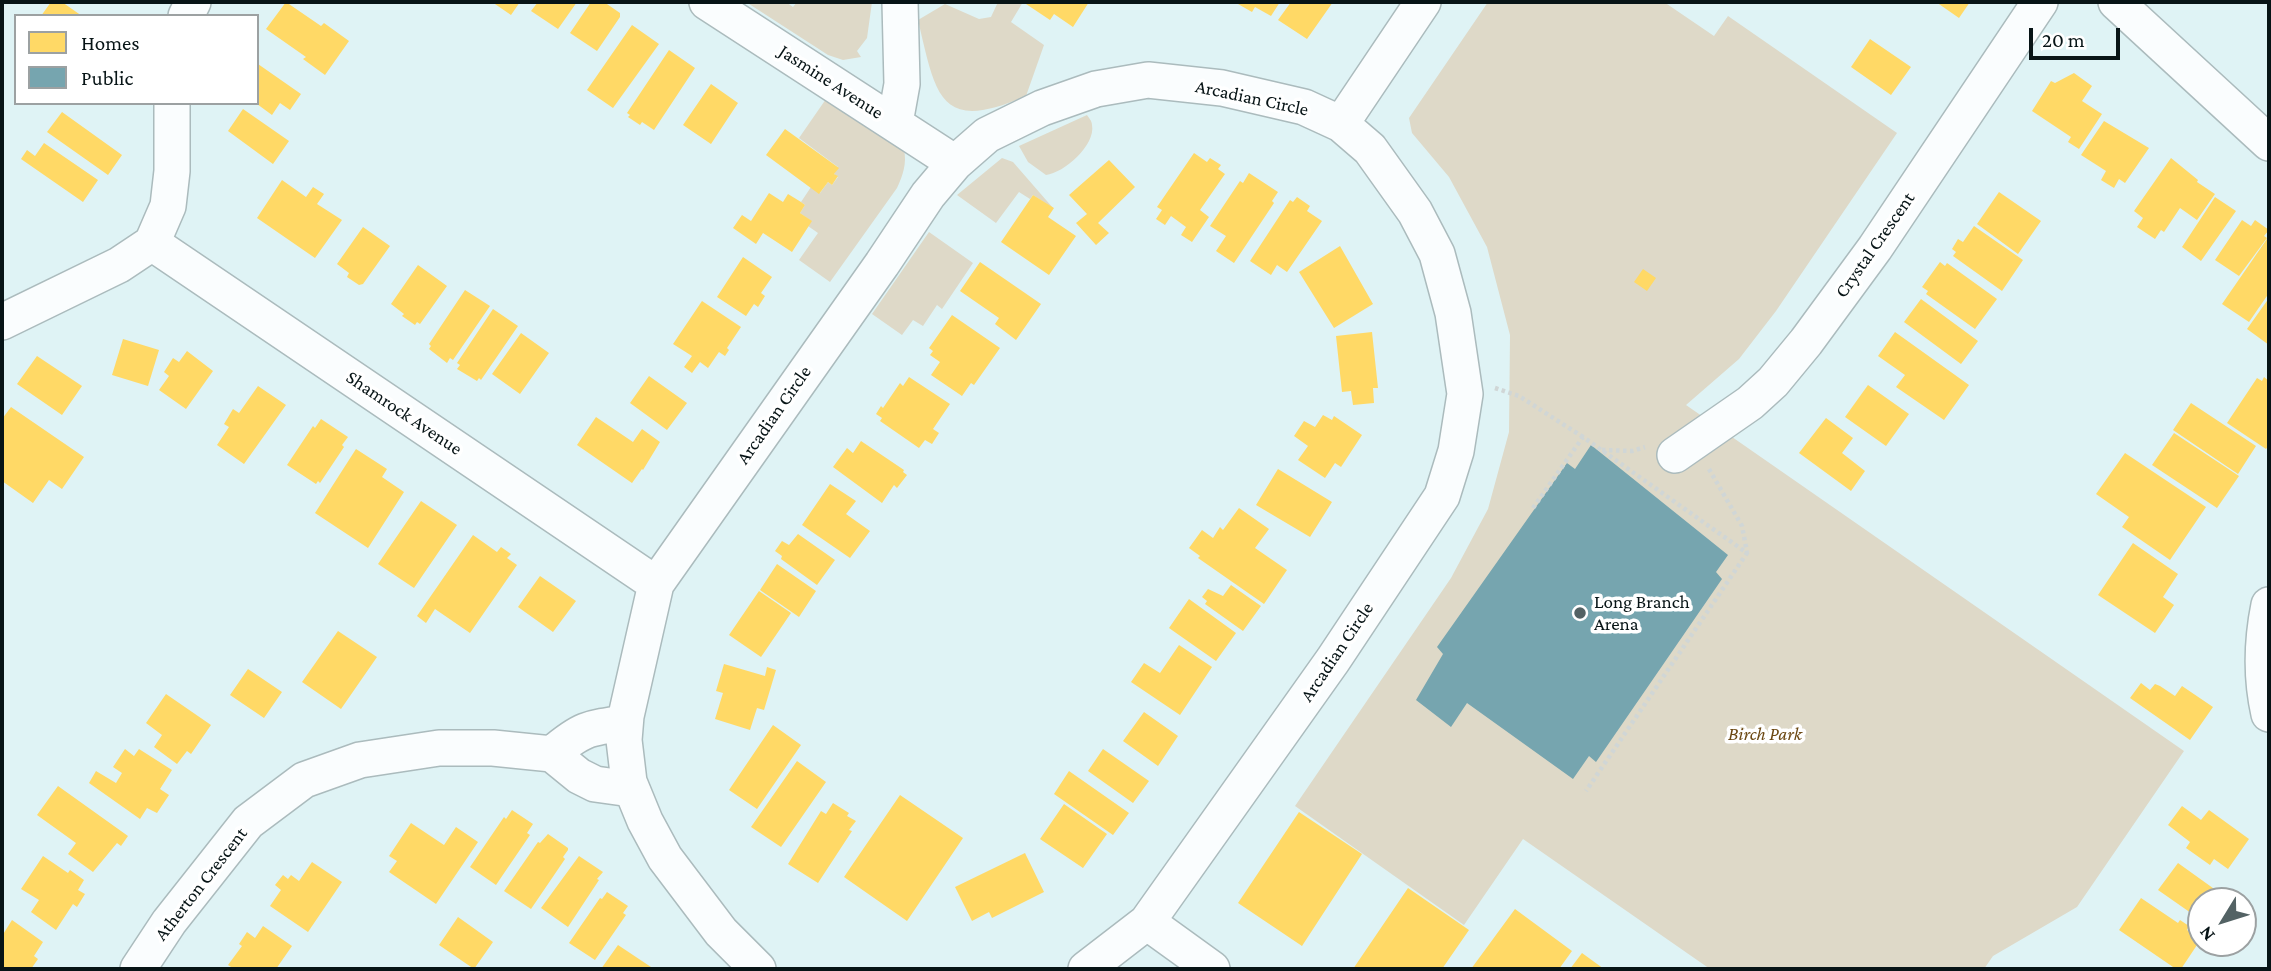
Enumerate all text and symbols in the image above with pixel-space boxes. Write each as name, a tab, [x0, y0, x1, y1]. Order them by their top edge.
legend	[14, 14, 259, 105]
scale bar	[2033, 14, 2124, 58]
text: 20 m	[2042, 28, 2085, 52]
text: Homes	[81, 31, 140, 55]
street label: Jasmine Avenue	[774, 40, 888, 124]
text: Public	[81, 66, 133, 90]
street label: Arcadian Circle	[1193, 75, 1311, 121]
street label: Crystal Crescent	[1830, 188, 1920, 302]
street label: Arcadian Circle	[732, 361, 816, 469]
street label: Shamrock Avenue	[342, 366, 466, 460]
place label: Long Branch Arena	[1594, 591, 1690, 635]
street label: Arcadian Circle	[1295, 598, 1379, 706]
marker: Long Branch Arena	[1572, 605, 1588, 621]
park label: Birch Park	[1728, 723, 1802, 745]
street label: Atherton Crescent	[150, 823, 252, 945]
north arrow	[2187, 887, 2257, 957]
text: N	[2194, 922, 2219, 946]

